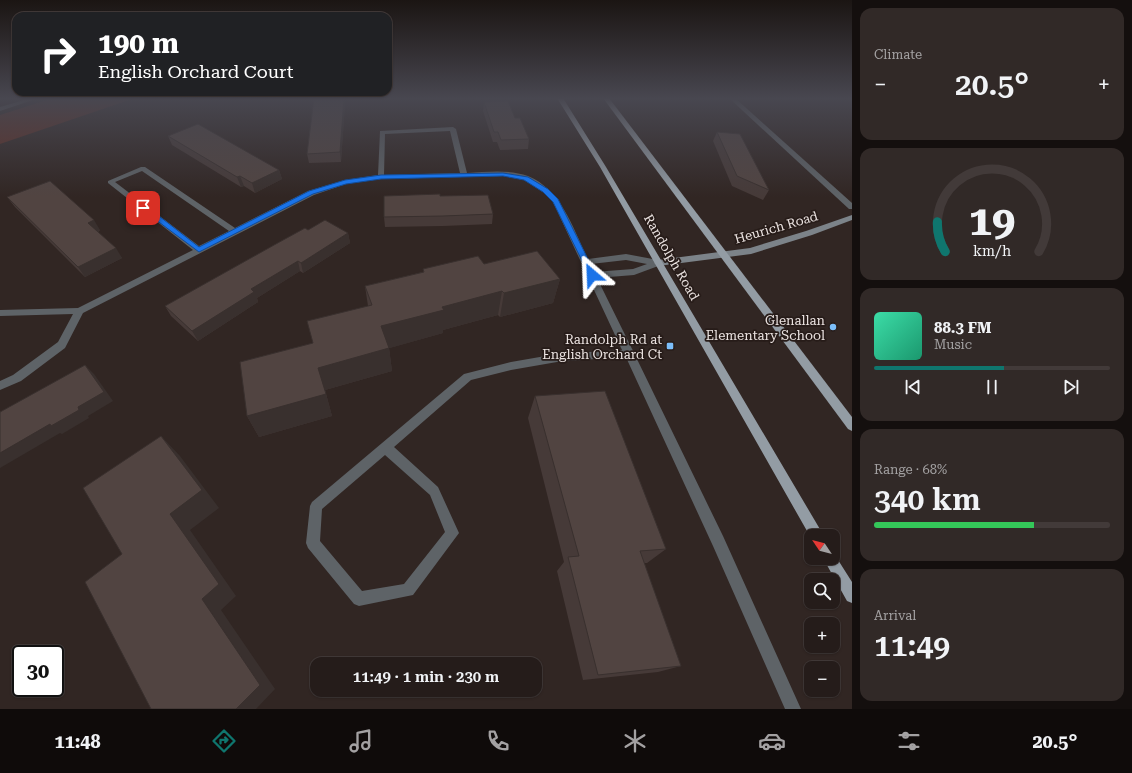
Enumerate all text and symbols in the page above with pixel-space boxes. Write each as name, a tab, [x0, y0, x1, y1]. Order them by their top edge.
text: 190 m	[98, 27, 179, 60]
icon: right	[32, 28, 84, 80]
text: Climate	[874, 47, 922, 62]
text: English Orchard Court	[98, 61, 293, 82]
text: 20.5°	[955, 67, 1029, 102]
text: −	[874, 72, 886, 97]
text: +	[1098, 72, 1110, 97]
pin	[126, 191, 160, 225]
text: 19	[969, 196, 1015, 245]
icon: arrive	[132, 197, 154, 219]
street label: Heurich Road	[733, 208, 820, 247]
street label: Randolph Road	[641, 212, 703, 303]
text: km/h	[973, 243, 1011, 259]
position arrow	[571, 254, 613, 296]
place label: Glenallan Elementary School	[706, 313, 826, 343]
text: 88.3 FM	[934, 319, 991, 337]
marker: Glenallan Elementary School	[828, 322, 838, 332]
place label: Randolph Rd at English Orchard Ct	[542, 332, 662, 362]
text: Music	[934, 337, 972, 352]
marker: Randolph Rd at English Orchard Ct	[665, 341, 675, 351]
icon: previous	[902, 376, 924, 398]
icon: pause	[981, 376, 1003, 398]
icon: next	[1060, 376, 1082, 398]
text: Range · 68%	[874, 462, 947, 477]
text: 340 km	[874, 482, 981, 517]
north arrow	[804, 529, 840, 565]
map controls	[804, 529, 840, 697]
button: search	[804, 573, 840, 609]
text: Arrival	[874, 608, 916, 623]
button: +	[804, 617, 840, 653]
text: 11:49	[874, 628, 950, 663]
speed limit sign: 30	[12, 645, 64, 697]
button: −	[804, 661, 840, 697]
text: 11:49 · 1 min · 230 m	[353, 668, 499, 686]
icon: directions	[210, 727, 238, 755]
icon: music	[347, 727, 375, 755]
icon: phone	[484, 727, 512, 755]
icon: climate	[621, 727, 649, 755]
icon: car	[758, 727, 786, 755]
icon: filters	[895, 727, 923, 755]
text: 11:48	[55, 731, 101, 752]
text: 20.5°	[1033, 731, 1077, 752]

